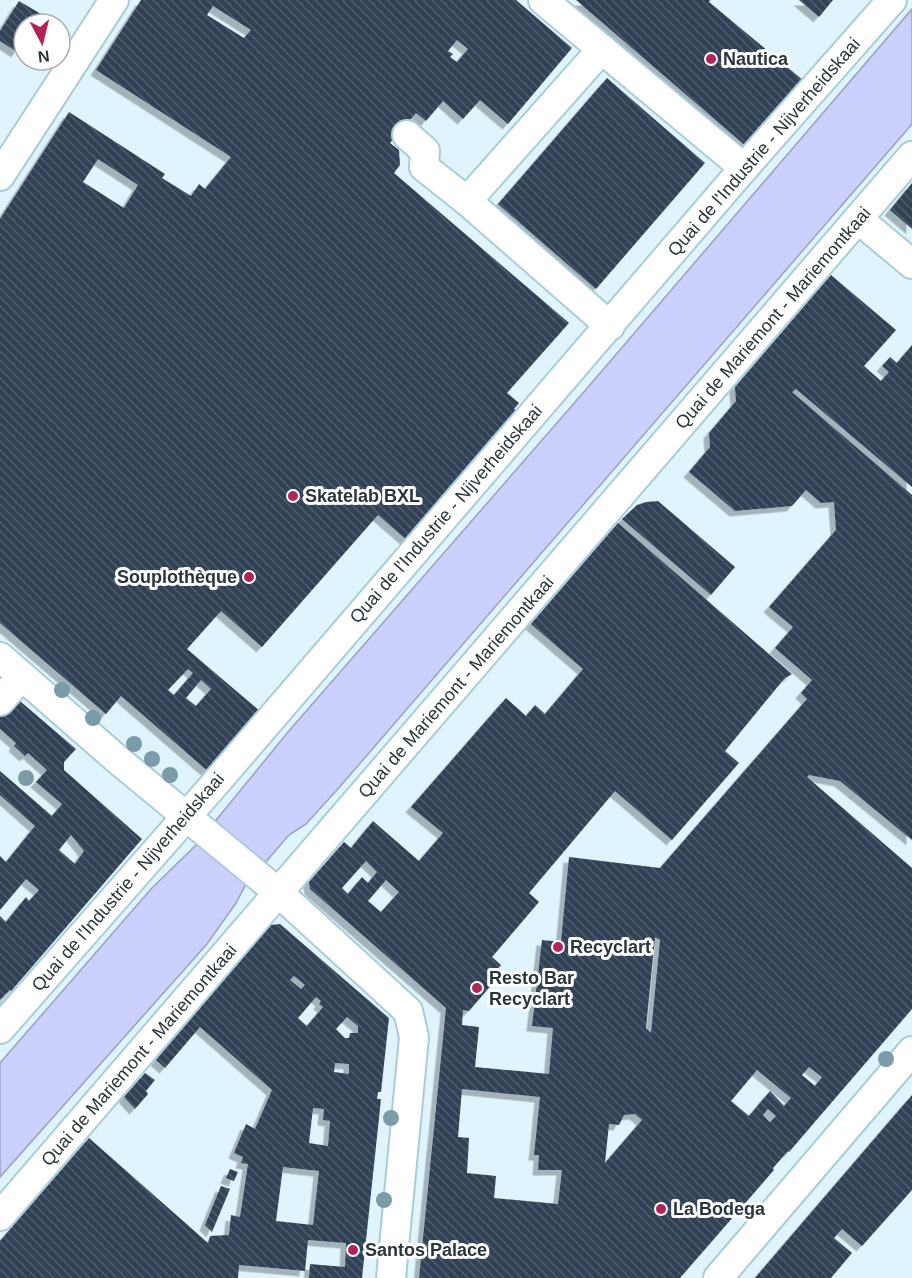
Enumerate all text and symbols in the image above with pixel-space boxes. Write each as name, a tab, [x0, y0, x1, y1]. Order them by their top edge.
north arrow	[12, 12, 72, 72]
street label: Quai de l'Industrie - Nijverheidskaai	[664, 34, 864, 260]
text: N	[37, 47, 51, 66]
place label: Nautica	[723, 49, 789, 69]
marker: Nautica	[704, 52, 718, 66]
street label: Quai de Mariemont - Mariemontkaai	[671, 203, 875, 433]
street label: Quai de l'Industrie - Nijverheidskaai	[346, 401, 546, 627]
place label: Skatelab BXL	[305, 486, 420, 506]
marker: Skatelab BXL	[286, 489, 300, 503]
place label: Souplothèque	[117, 567, 237, 587]
marker: Souplothèque	[242, 570, 256, 584]
street label: Quai de Mariemont - Mariemontkaai	[354, 572, 558, 802]
street label: Quai de l'Industrie - Nijverheidskaai	[28, 769, 228, 995]
place label: Recyclart	[570, 937, 651, 957]
street label: Quai de Mariemont - Mariemontkaai	[37, 940, 241, 1170]
marker: Recyclart	[551, 940, 565, 954]
place label: Resto Bar Recyclart	[489, 968, 574, 1009]
marker: Resto Bar Recyclart	[470, 981, 484, 995]
place label: La Bodega	[673, 1199, 766, 1219]
marker: La Bodega	[654, 1202, 668, 1216]
place label: Santos Palace	[365, 1240, 487, 1260]
marker: Santos Palace	[346, 1243, 360, 1257]

